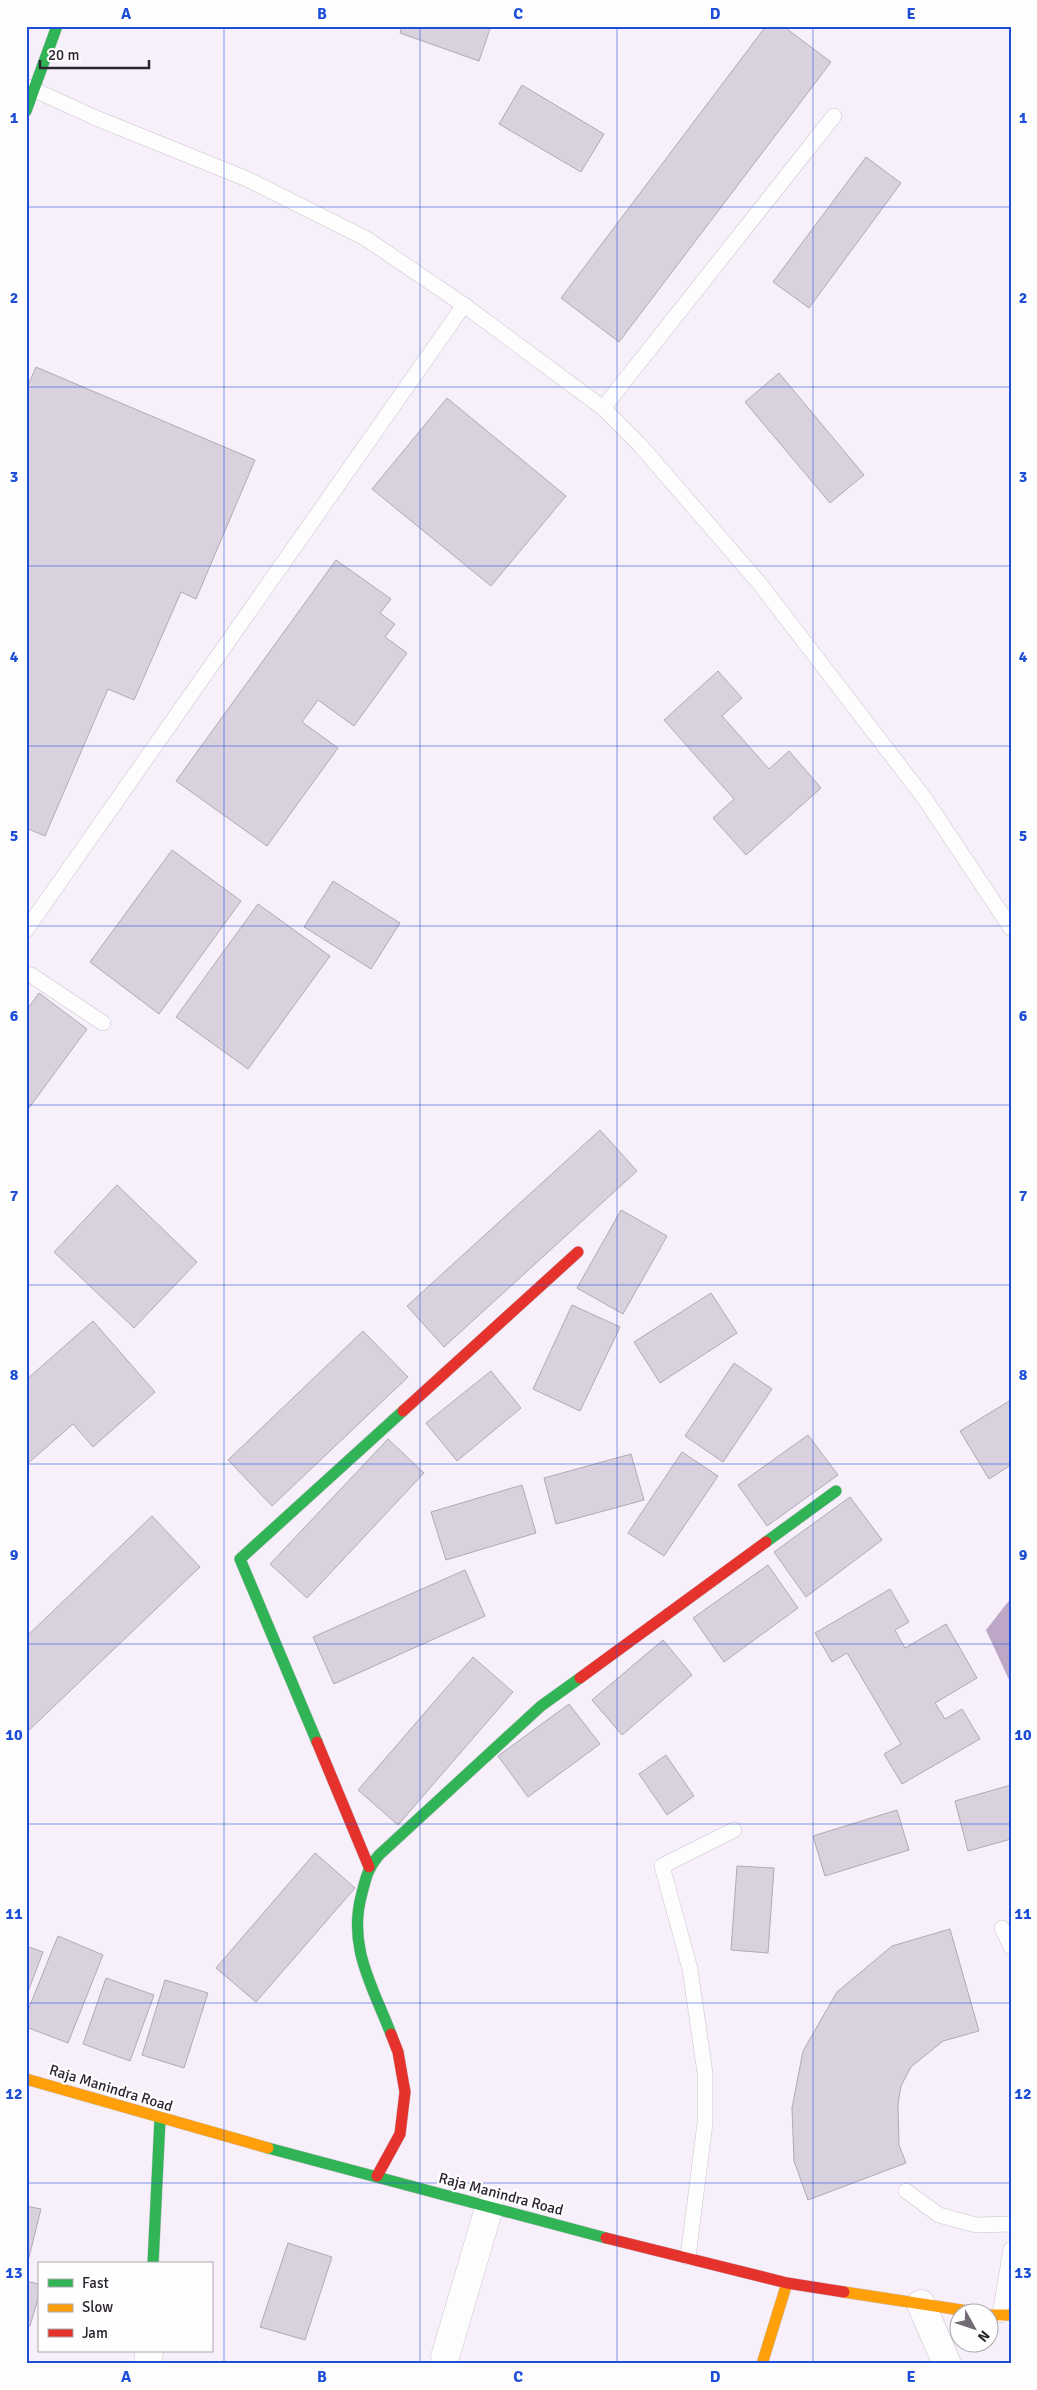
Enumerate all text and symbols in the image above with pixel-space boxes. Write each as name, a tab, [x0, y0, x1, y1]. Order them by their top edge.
text: A	[121, 4, 132, 24]
text: B	[317, 4, 327, 24]
text: C	[513, 4, 523, 24]
text: D	[710, 4, 721, 24]
text: E	[906, 4, 916, 24]
scale bar	[40, 38, 149, 70]
text: 20 m	[48, 46, 79, 64]
text: 1	[10, 108, 19, 128]
text: 1	[1019, 108, 1028, 128]
text: 2	[10, 288, 18, 308]
text: 2	[1019, 288, 1027, 308]
text: 3	[10, 467, 18, 487]
text: 3	[1019, 467, 1027, 487]
text: 4	[10, 647, 19, 667]
text: 4	[1019, 647, 1028, 667]
text: 5	[10, 826, 18, 846]
text: 5	[1019, 826, 1027, 846]
text: 6	[10, 1006, 19, 1026]
text: 6	[1019, 1006, 1028, 1026]
text: 7	[10, 1186, 19, 1206]
text: 7	[1019, 1186, 1028, 1206]
text: 8	[10, 1365, 19, 1385]
text: 8	[1019, 1365, 1028, 1385]
text: 9	[10, 1545, 19, 1565]
text: 9	[1019, 1545, 1028, 1565]
text: 10	[5, 1725, 23, 1745]
text: 10	[1014, 1725, 1032, 1745]
text: 11	[5, 1904, 23, 1924]
text: 11	[1014, 1904, 1032, 1924]
street label: Raja Manindra Road	[47, 2061, 175, 2115]
text: 12	[5, 2084, 23, 2104]
text: 12	[1014, 2084, 1032, 2104]
street label: Raja Manindra Road	[437, 2169, 565, 2219]
legend	[38, 2262, 212, 2352]
text: 13	[5, 2263, 23, 2283]
text: 13	[1014, 2263, 1032, 2283]
text: Fast	[82, 2274, 109, 2292]
text: Slow	[82, 2298, 113, 2316]
north arrow	[950, 2302, 1000, 2352]
text: Jam	[82, 2324, 108, 2342]
text: N	[974, 2327, 993, 2345]
text: A	[121, 2367, 132, 2387]
text: B	[317, 2367, 327, 2387]
text: C	[513, 2367, 523, 2387]
text: D	[710, 2367, 721, 2387]
text: E	[906, 2367, 916, 2387]

